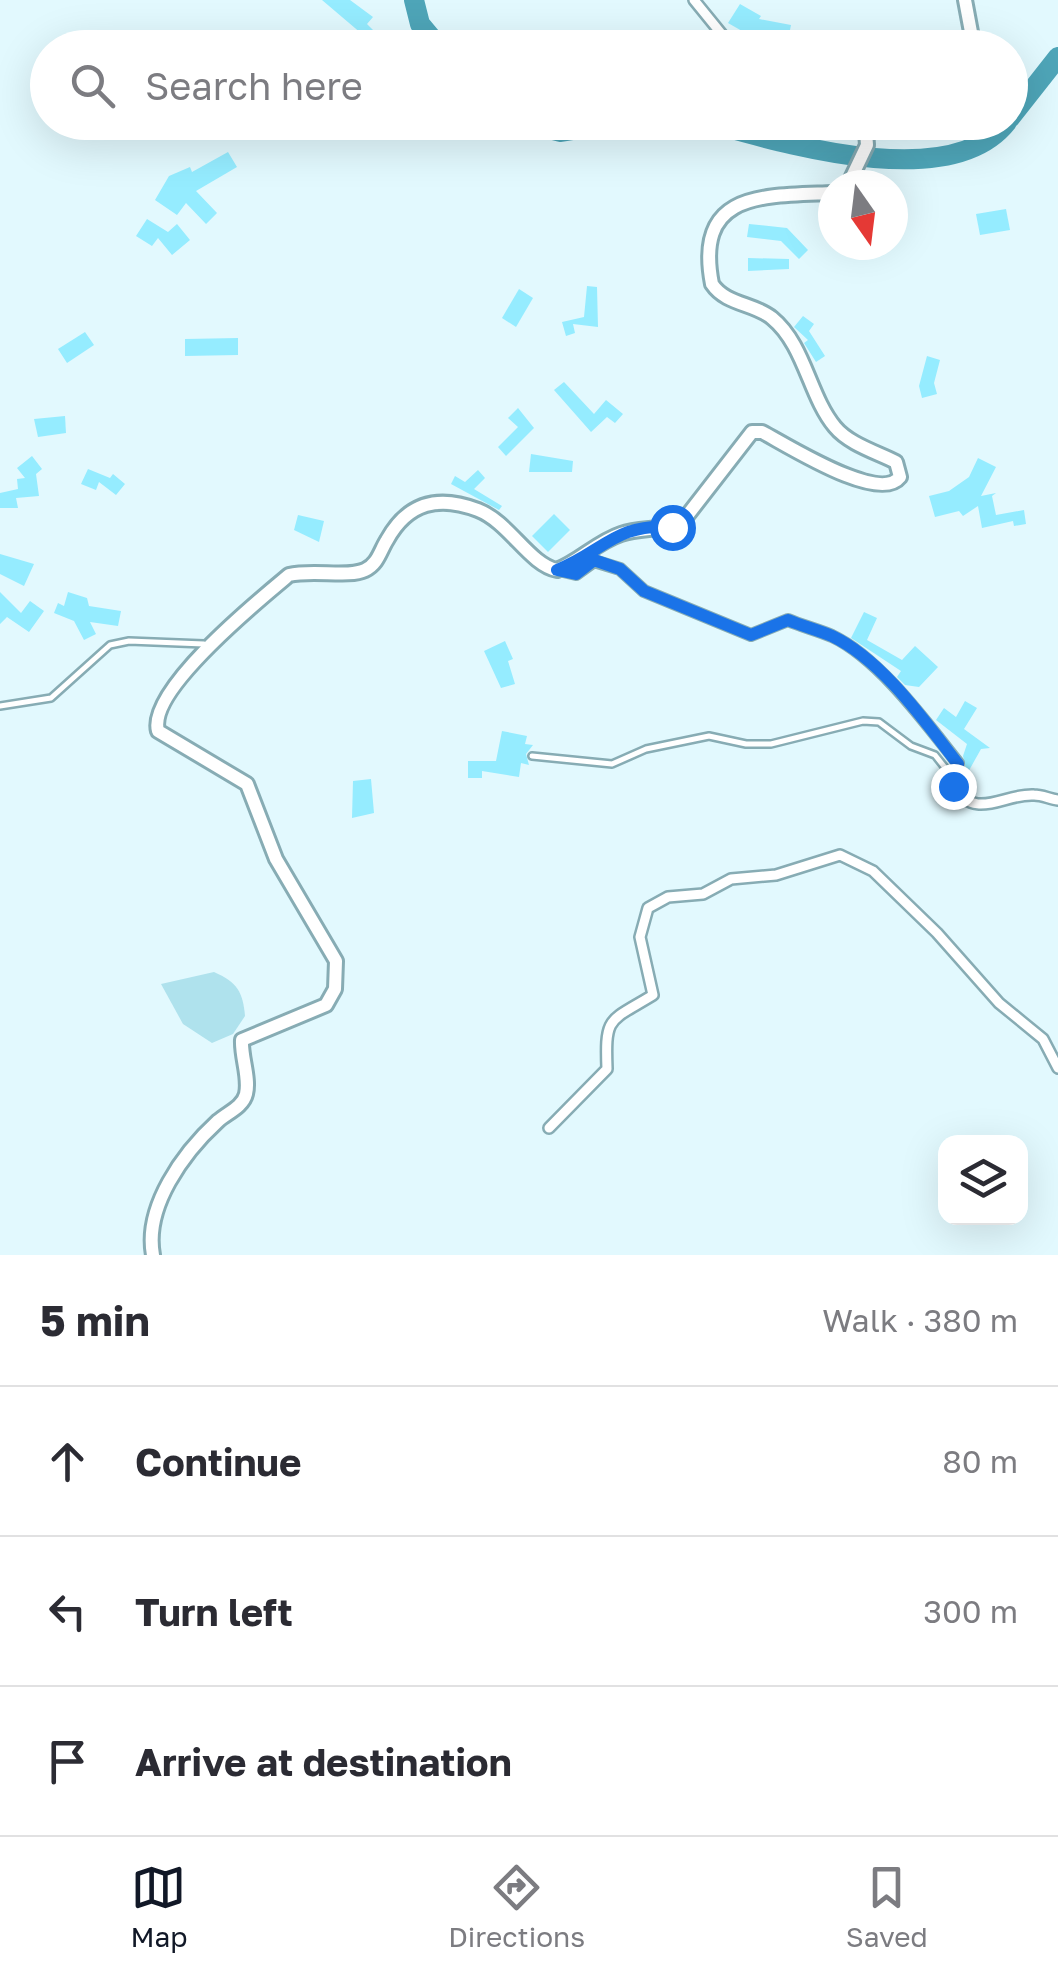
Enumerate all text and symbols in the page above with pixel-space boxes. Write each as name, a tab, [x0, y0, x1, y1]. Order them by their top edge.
search box	[30, 30, 1028, 140]
icon: search	[65, 58, 120, 113]
text: Search here	[145, 63, 363, 108]
north arrow	[818, 170, 908, 260]
route start	[650, 505, 696, 551]
route end	[931, 764, 977, 810]
map controls	[938, 1135, 1028, 1225]
button: layers	[938, 1135, 1028, 1225]
text: 5 min	[40, 1295, 150, 1345]
text: Walk · 380 m	[822, 1301, 1018, 1339]
icon: ahead	[40, 1434, 95, 1489]
text: Continue	[135, 1439, 301, 1484]
text: 80 m	[942, 1442, 1018, 1480]
icon: left	[40, 1584, 95, 1639]
text: Turn left	[135, 1589, 293, 1634]
text: 300 m	[923, 1592, 1018, 1630]
icon: arrive	[40, 1734, 95, 1789]
text: Arrive at destination	[135, 1739, 512, 1784]
tab: Map	[130, 1860, 188, 1953]
tab: Directions	[448, 1860, 585, 1953]
tab: Saved	[846, 1860, 928, 1953]

